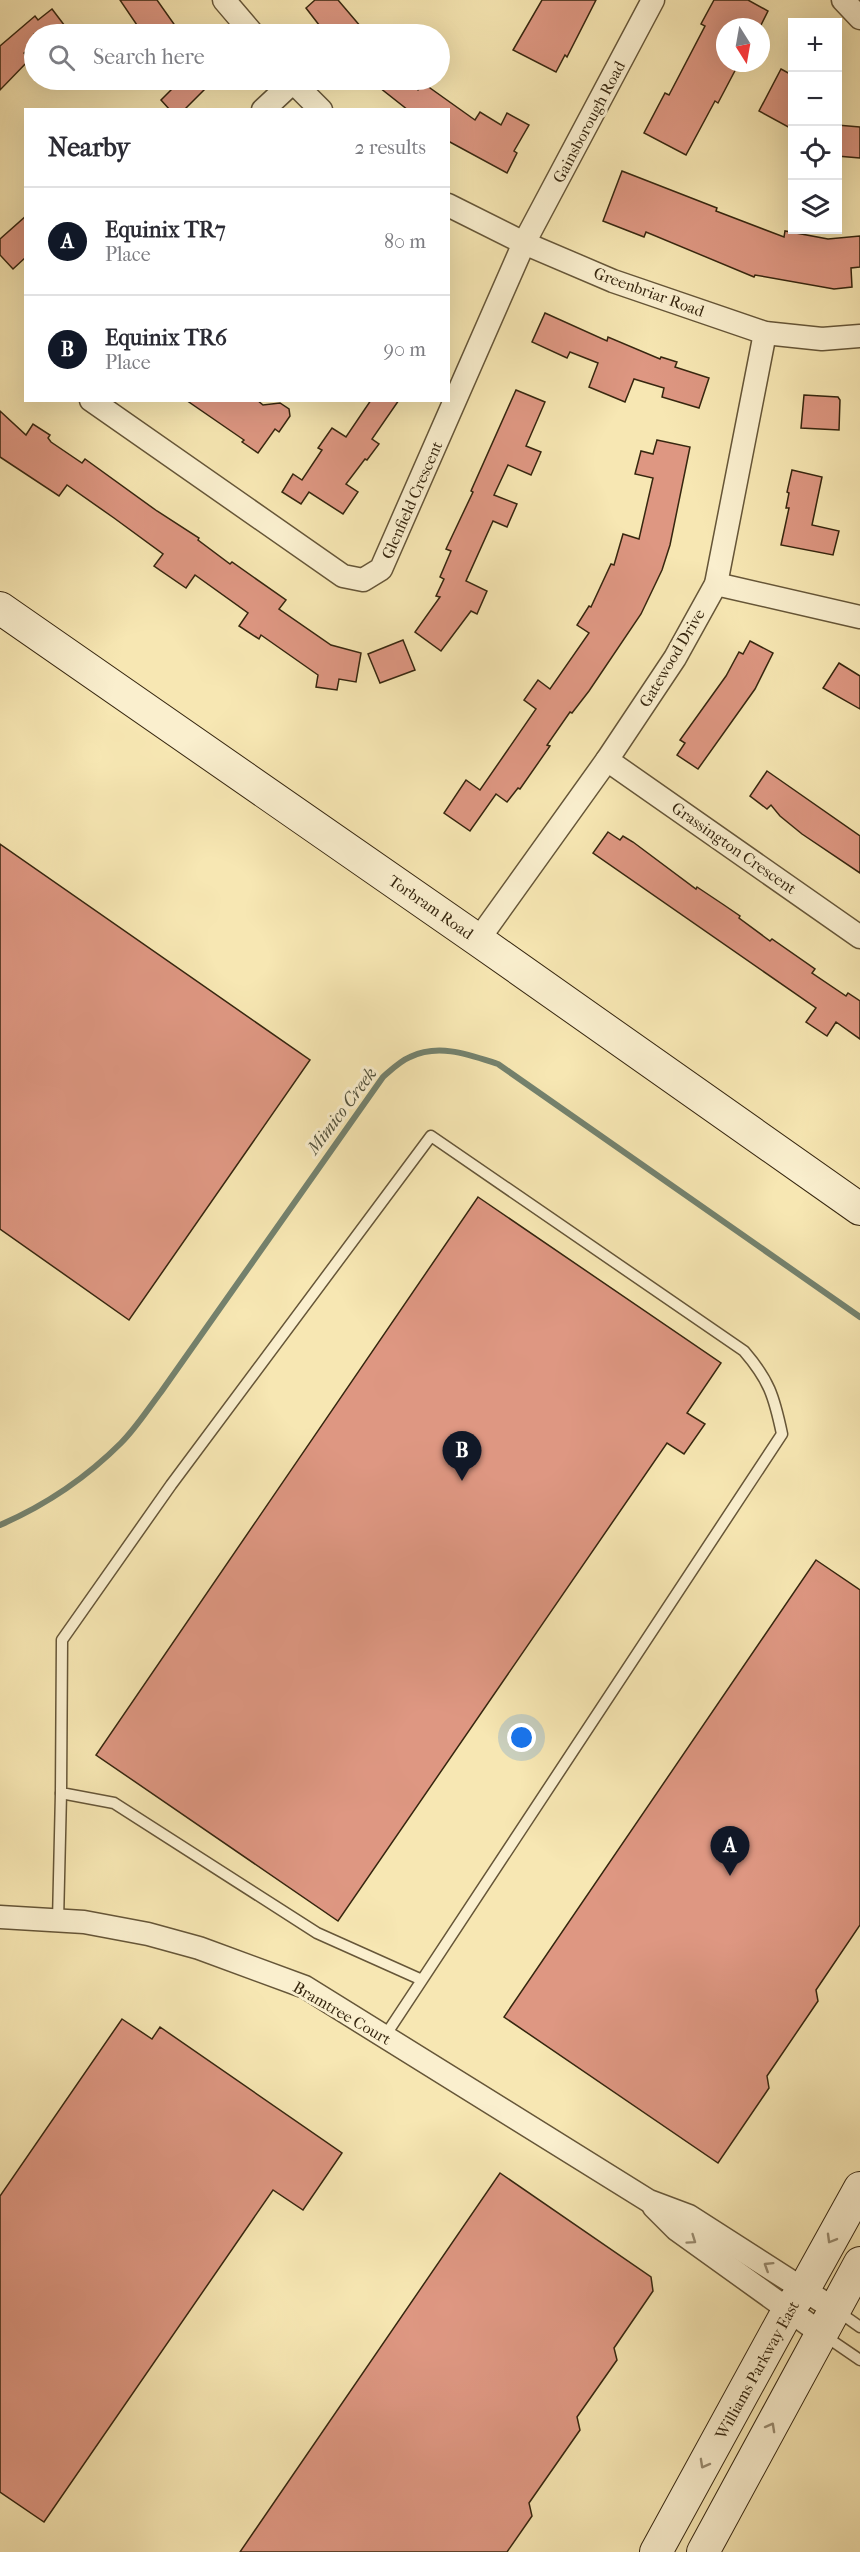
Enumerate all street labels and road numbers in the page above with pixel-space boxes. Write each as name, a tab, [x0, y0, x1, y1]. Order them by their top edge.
street label: Gainsborough Road	[549, 58, 629, 186]
street label: Greenbriar Road	[591, 263, 707, 321]
street label: Glenfield Crescent	[377, 438, 447, 562]
street label: Gatewood Drive	[635, 605, 709, 711]
street label: Grassington Crescent	[668, 798, 800, 898]
street label: Torbram Road	[385, 871, 477, 943]
street label: Bramtree Court	[290, 1977, 395, 2049]
street label: Williams Parkway East	[711, 2297, 803, 2443]

